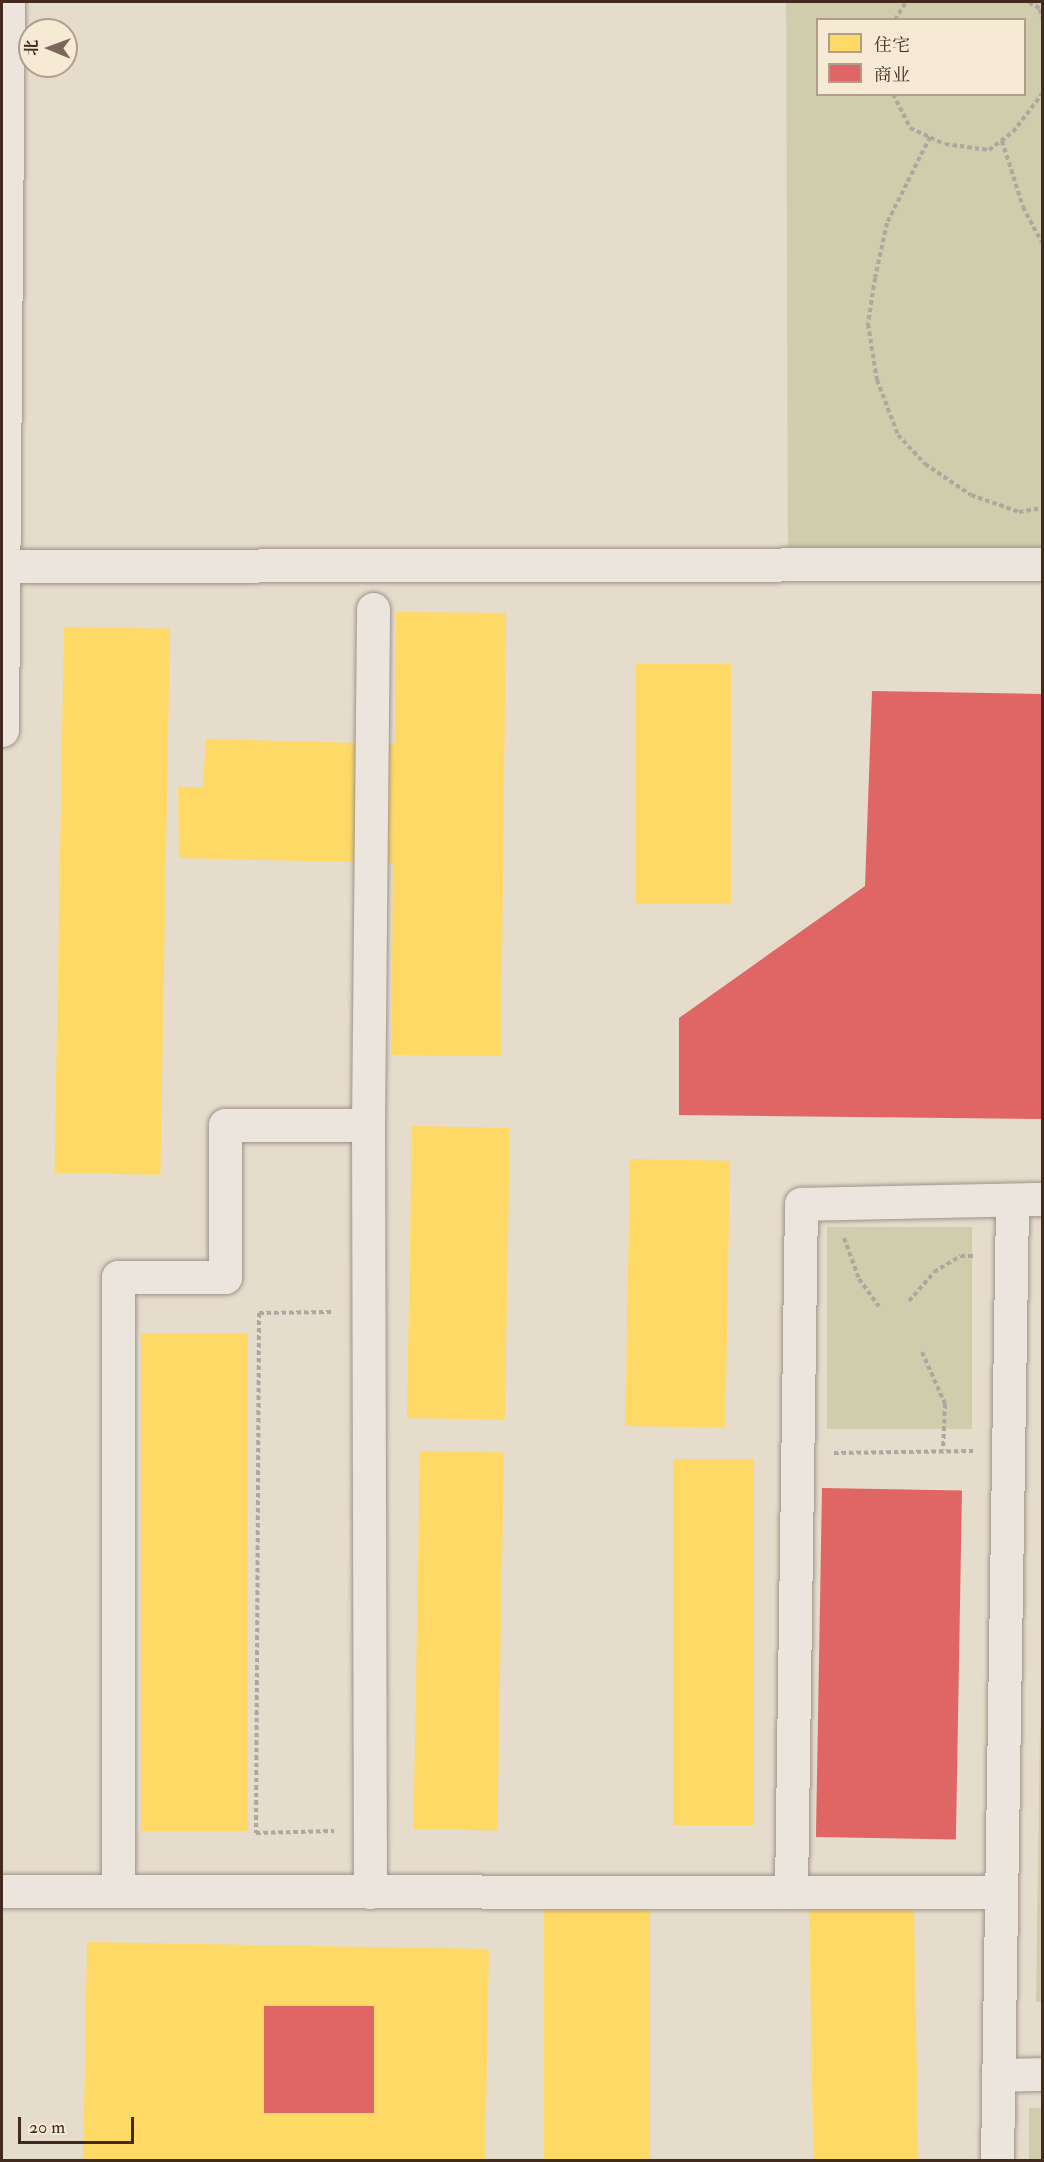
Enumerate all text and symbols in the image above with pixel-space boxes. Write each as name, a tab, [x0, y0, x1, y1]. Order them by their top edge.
north arrow	[18, 18, 78, 78]
legend	[816, 18, 1026, 96]
text: 住宅	[874, 34, 910, 57]
text: 北	[22, 40, 42, 56]
text: 商业	[874, 64, 910, 87]
scale bar	[21, 2105, 136, 2143]
text: 20 m	[29, 2116, 65, 2139]

